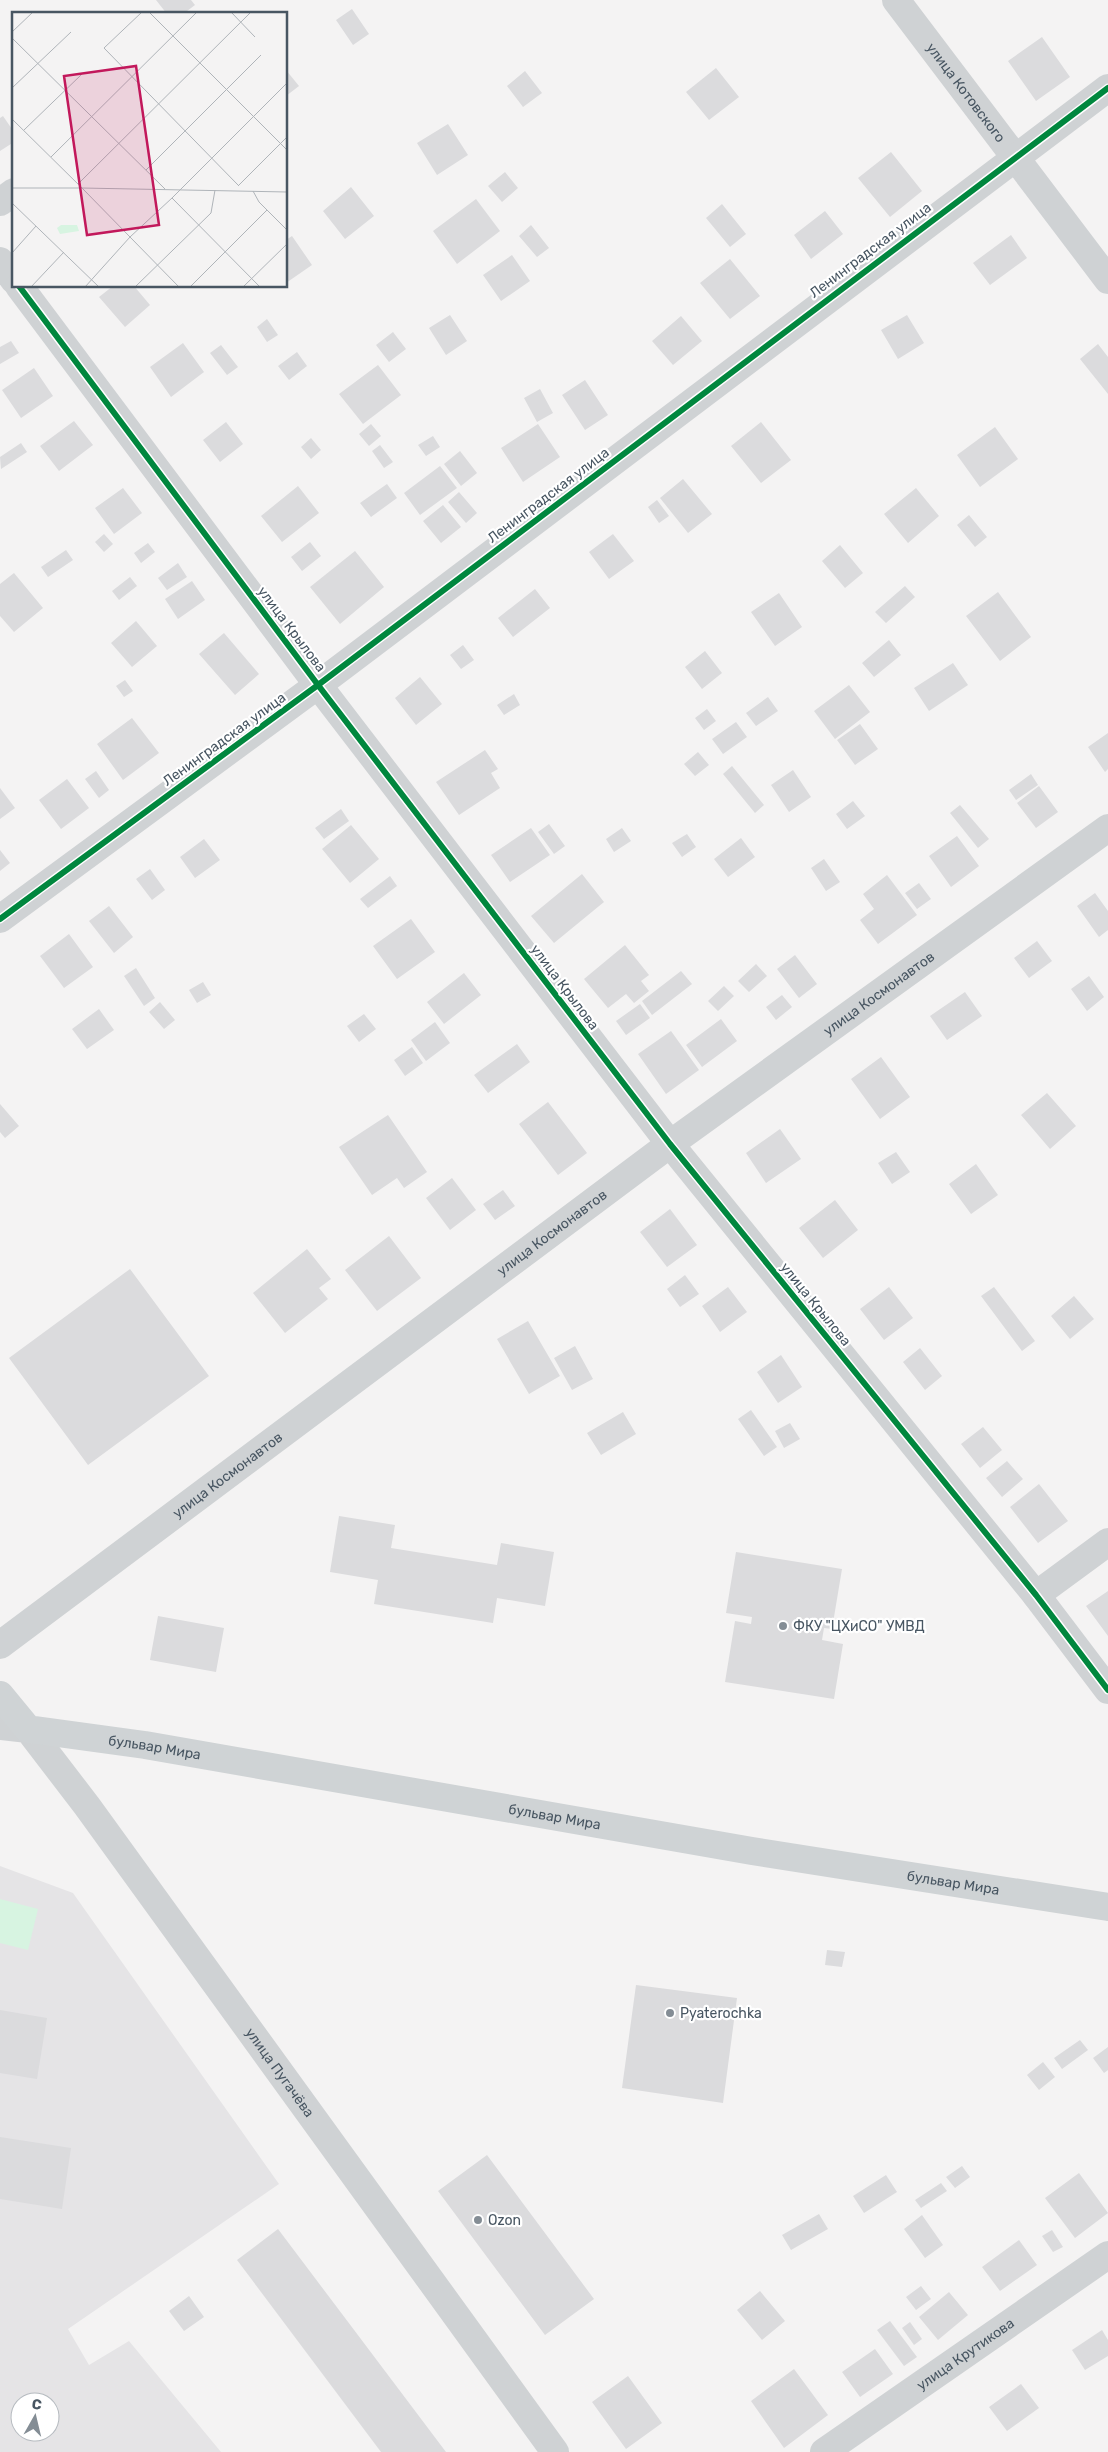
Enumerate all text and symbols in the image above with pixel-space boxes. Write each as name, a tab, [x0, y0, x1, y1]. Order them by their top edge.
inset map	[12, 12, 288, 288]
street label: улица Котовского	[923, 40, 1009, 146]
street label: Ленинградская улица	[806, 199, 935, 302]
street label: Ленинградская улица	[484, 444, 613, 547]
street label: улица Крылова	[254, 583, 329, 675]
street label: Ленинградская улица	[159, 689, 289, 790]
street label: улица Крылова	[527, 941, 602, 1033]
street label: улица Космонавтов	[820, 948, 938, 1040]
street label: улица Космонавтов	[494, 1186, 611, 1279]
street label: улица Крылова	[777, 1259, 855, 1350]
street label: улица Космонавтов	[169, 1429, 286, 1522]
place label: ФКУ "ЦХиСО" УМВД	[793, 1618, 925, 1635]
marker: ФКУ "ЦХиСО" УМВД	[777, 1620, 789, 1632]
street label: бульвар Мира	[107, 1732, 202, 1764]
street label: бульвар Мира	[507, 1801, 602, 1833]
street label: бульвар Мира	[906, 1867, 1001, 1899]
place label: Pyaterochka	[680, 2005, 762, 2022]
marker: Pyaterochka	[664, 2007, 676, 2019]
street label: улица Пугачёва	[241, 2025, 318, 2121]
place label: Ozon	[488, 2212, 521, 2229]
marker: Ozon	[472, 2214, 484, 2226]
street label: улица Крутикова	[914, 2315, 1018, 2394]
north arrow	[10, 2392, 60, 2442]
text: С	[31, 2396, 43, 2414]

